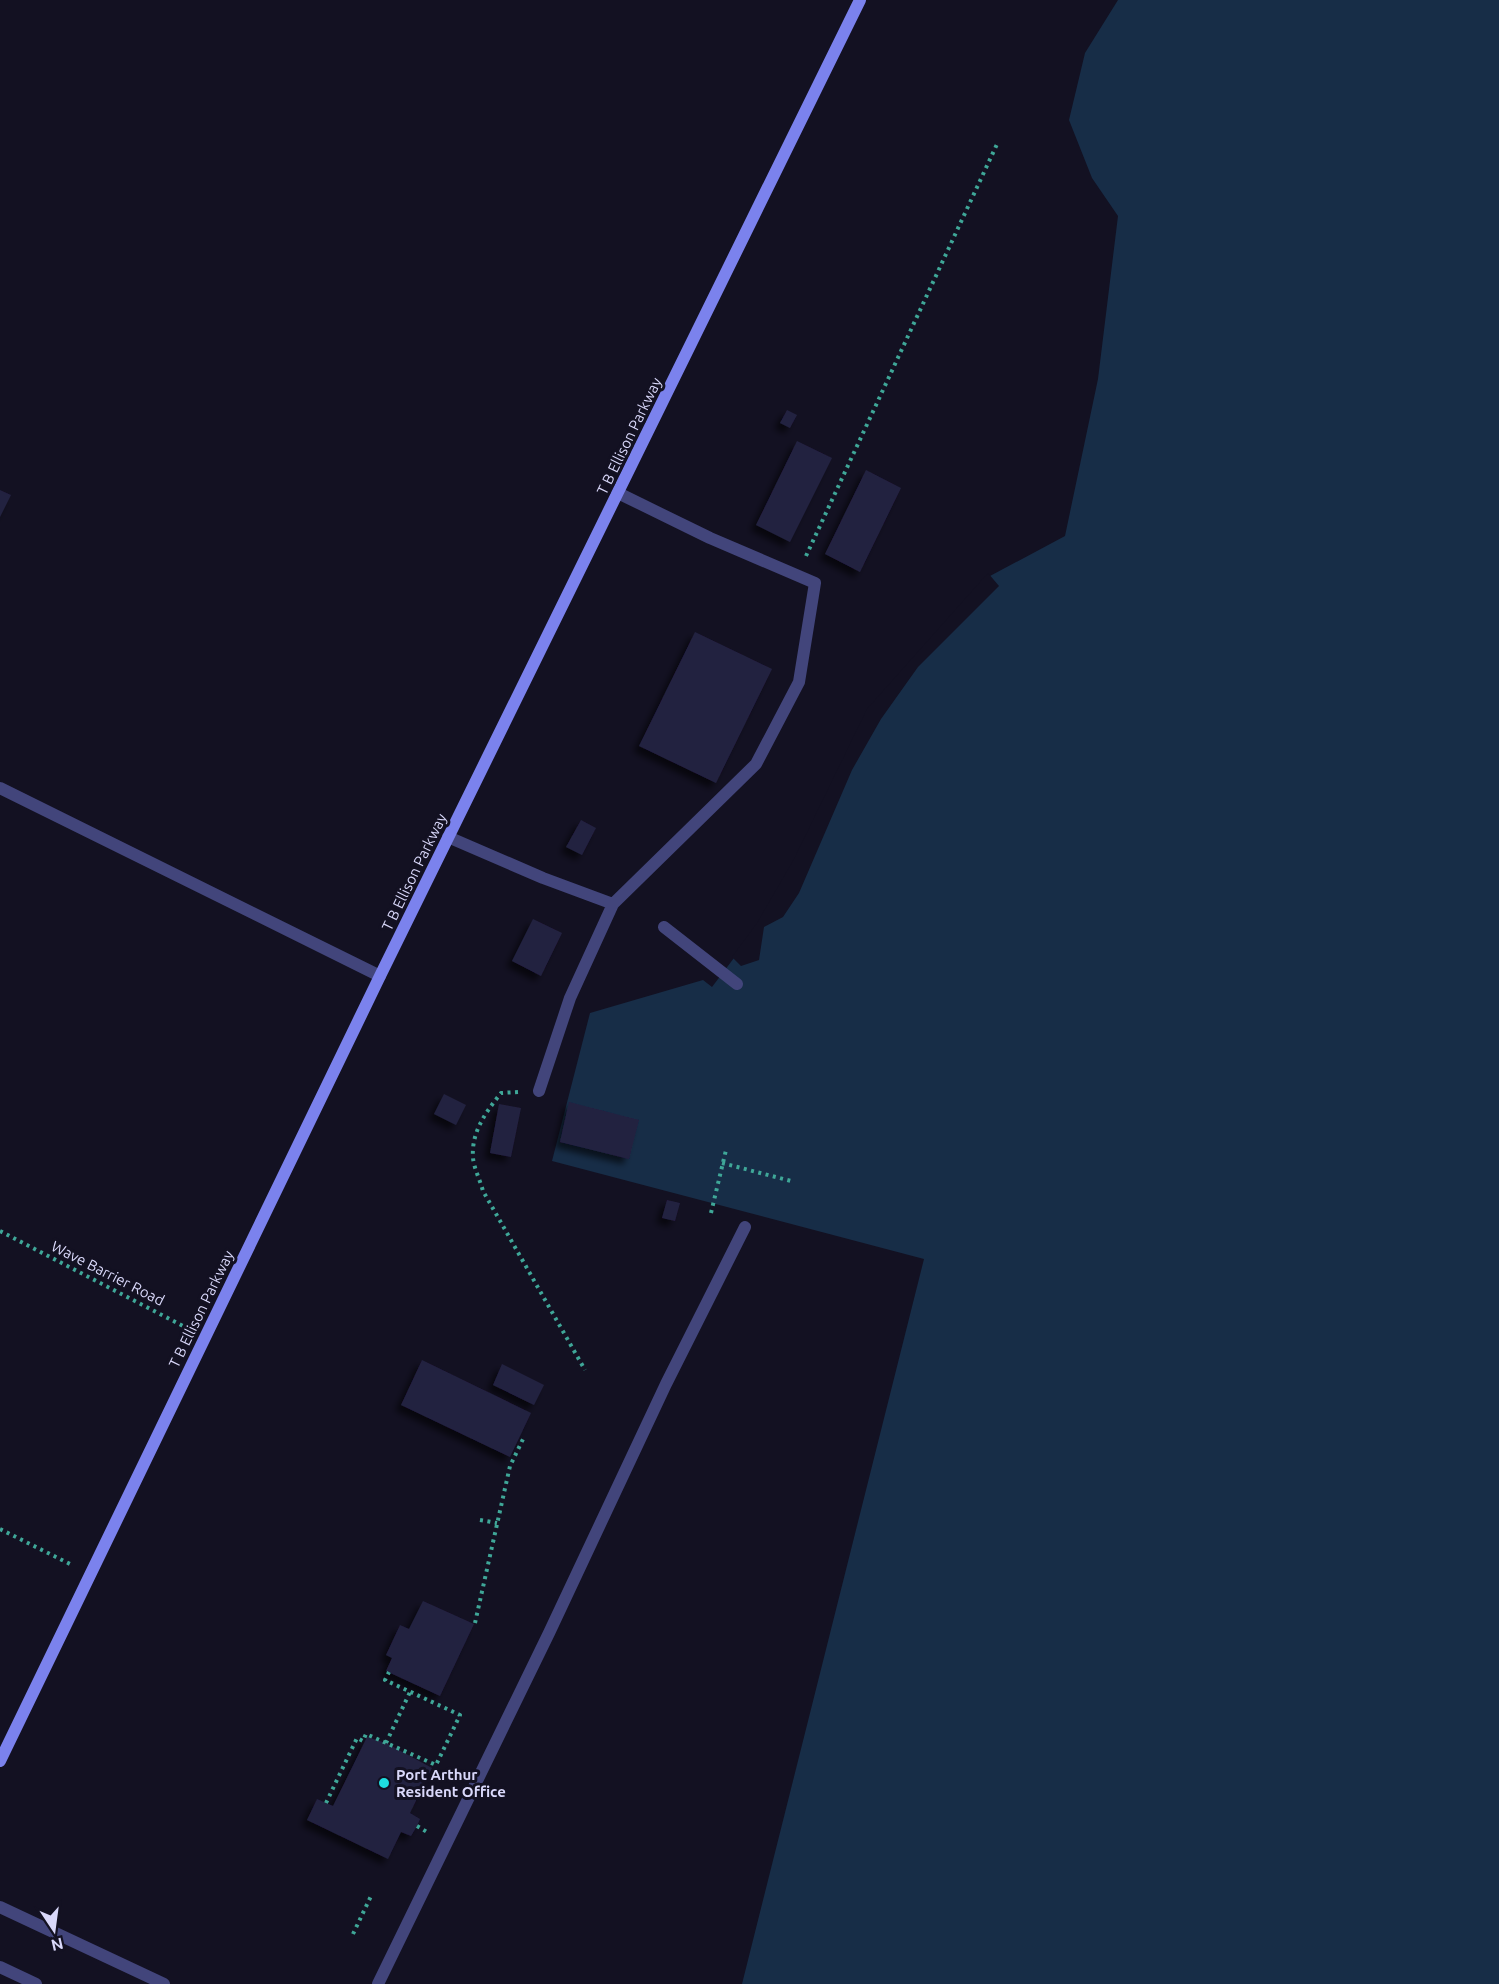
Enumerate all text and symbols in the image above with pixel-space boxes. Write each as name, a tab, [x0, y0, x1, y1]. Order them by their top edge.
street label: T B Ellison Parkway	[593, 375, 665, 497]
street label: T B Ellison Parkway	[378, 811, 450, 933]
street label: Wave Barrier Road	[49, 1237, 167, 1309]
street label: T B Ellison Parkway	[165, 1248, 237, 1370]
place label: Port Arthur Resident Office	[396, 1766, 506, 1800]
marker: Port Arthur Resident Office	[377, 1776, 391, 1790]
north arrow	[24, 1900, 84, 1960]
text: N	[50, 1935, 65, 1955]

